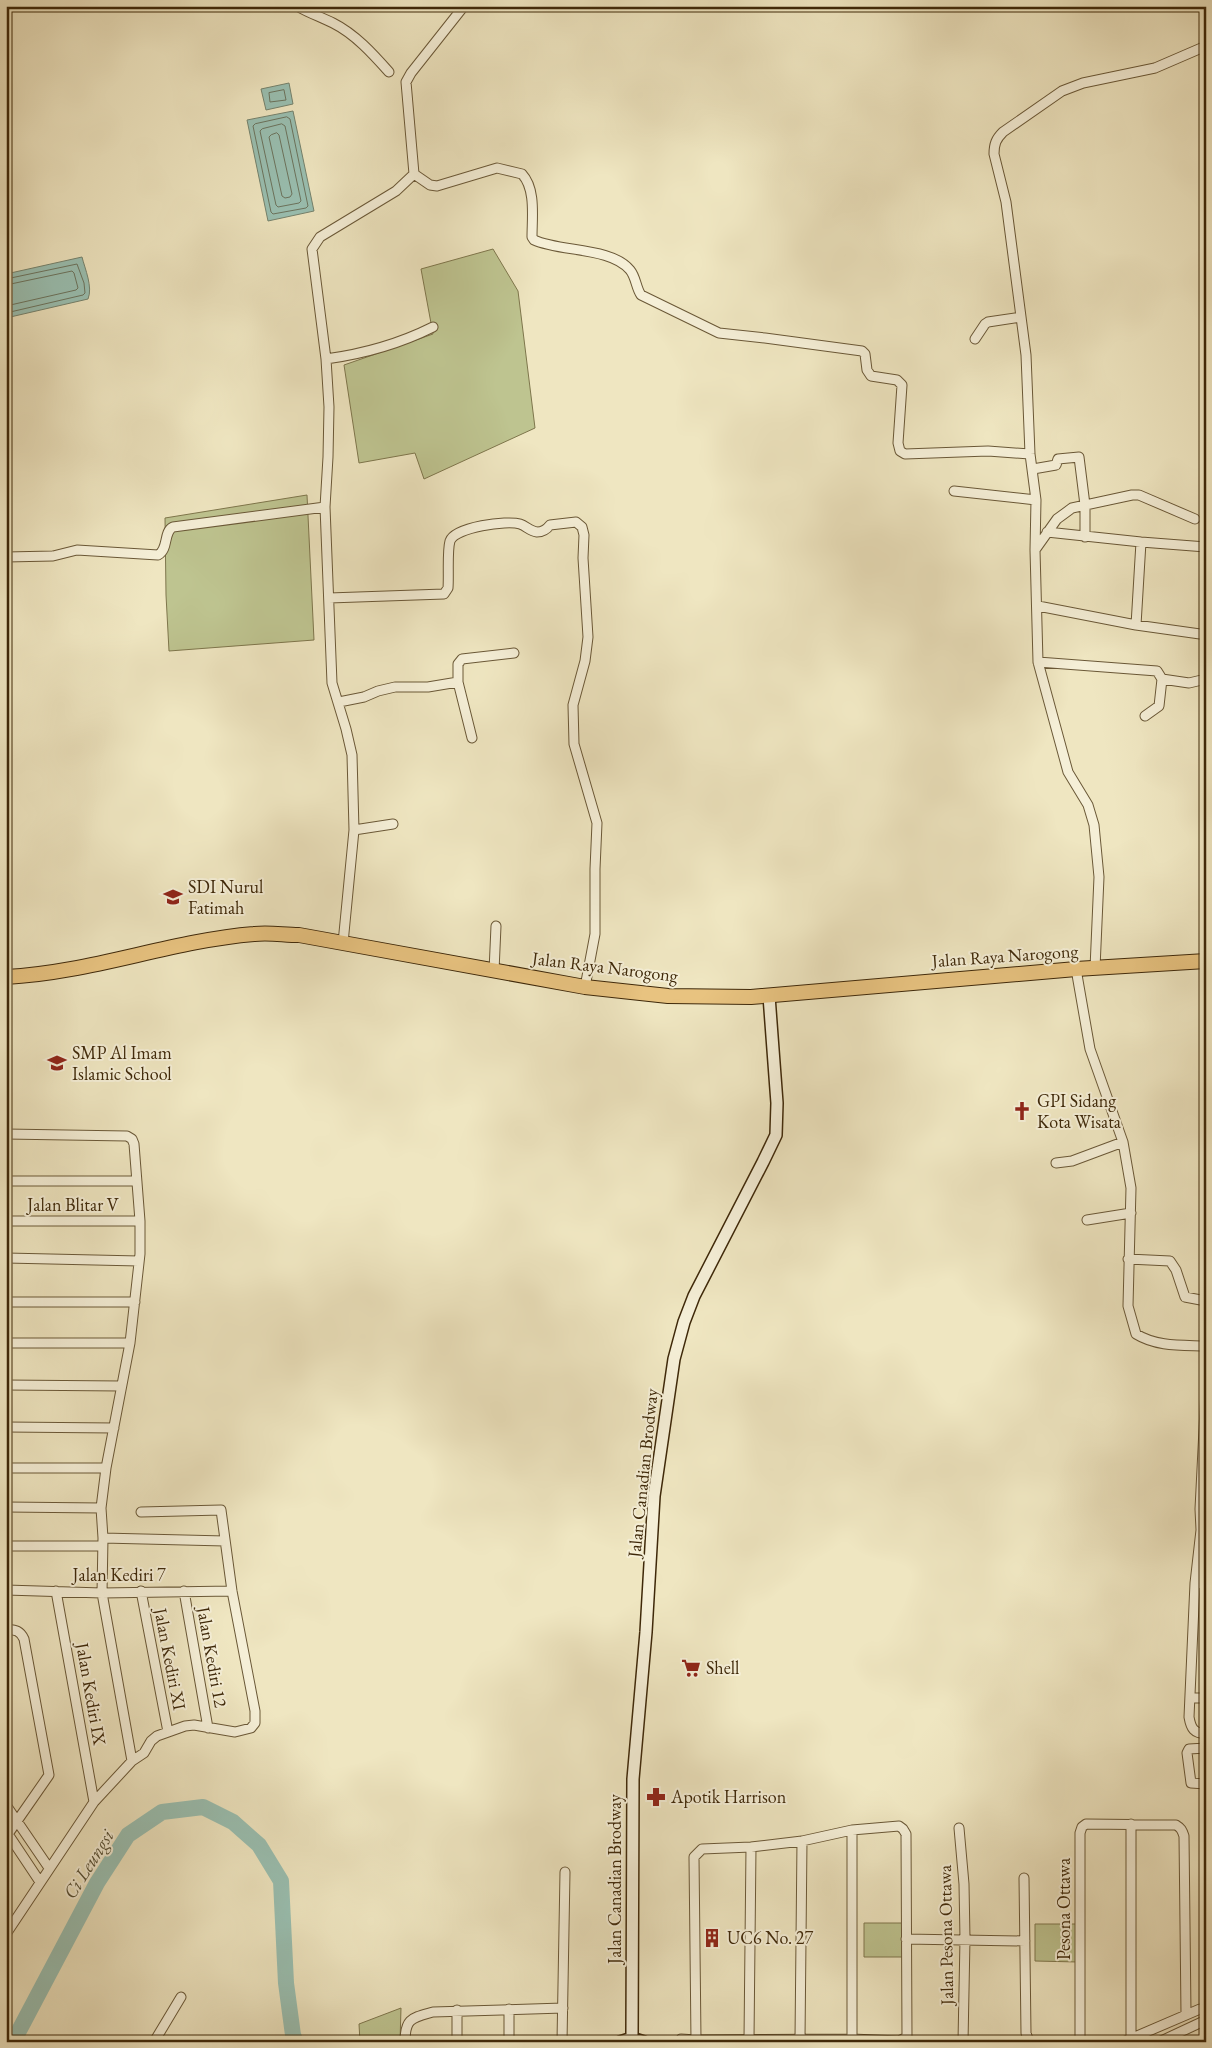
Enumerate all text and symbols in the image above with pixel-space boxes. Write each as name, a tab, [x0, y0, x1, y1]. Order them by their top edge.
place label: SDI Nurul Fatimah	[188, 875, 263, 919]
school or university icon: SDI Nurul Fatimah	[162, 886, 184, 908]
street label: Jalan Raya Narogong	[929, 939, 1079, 972]
street label: Jalan Raya Narogong	[529, 946, 679, 987]
place label: SMP Al Imam Islamic School	[72, 1041, 172, 1085]
school or university icon: SMP Al Imam Islamic School	[46, 1052, 68, 1074]
place label: GPI Sidang Kota Wisata	[1037, 1089, 1122, 1133]
church icon: GPI Sidang Kota Wisata	[1011, 1100, 1033, 1122]
street label: Jalan Blitar V	[25, 1193, 120, 1216]
street label: Jalan Canadian Brodway	[622, 1387, 663, 1561]
street label: Jalan Kediri 7	[70, 1563, 166, 1586]
street label: Jalan Kediri 12	[192, 1603, 233, 1709]
street label: Jalan Kediri XI	[149, 1604, 192, 1712]
street label: Jalan Kediri IX	[71, 1639, 112, 1747]
place label: Shell	[706, 1656, 739, 1679]
supermarket icon: Shell	[680, 1657, 702, 1679]
place label: Apotik Harrison	[670, 1785, 787, 1808]
pharmacy icon: Apotik Harrison	[645, 1786, 667, 1808]
street label: Jalan Canadian Brodway	[603, 1794, 626, 1966]
water label: Ci Leungsi	[57, 1824, 120, 1904]
street label: Pesona Ottawa	[1052, 1857, 1075, 1960]
street label: Jalan Pesona Ottawa	[933, 1864, 958, 2007]
place label: UC6 No. 27	[727, 1926, 813, 1949]
building icon: UC6 No. 27	[701, 1927, 723, 1949]

